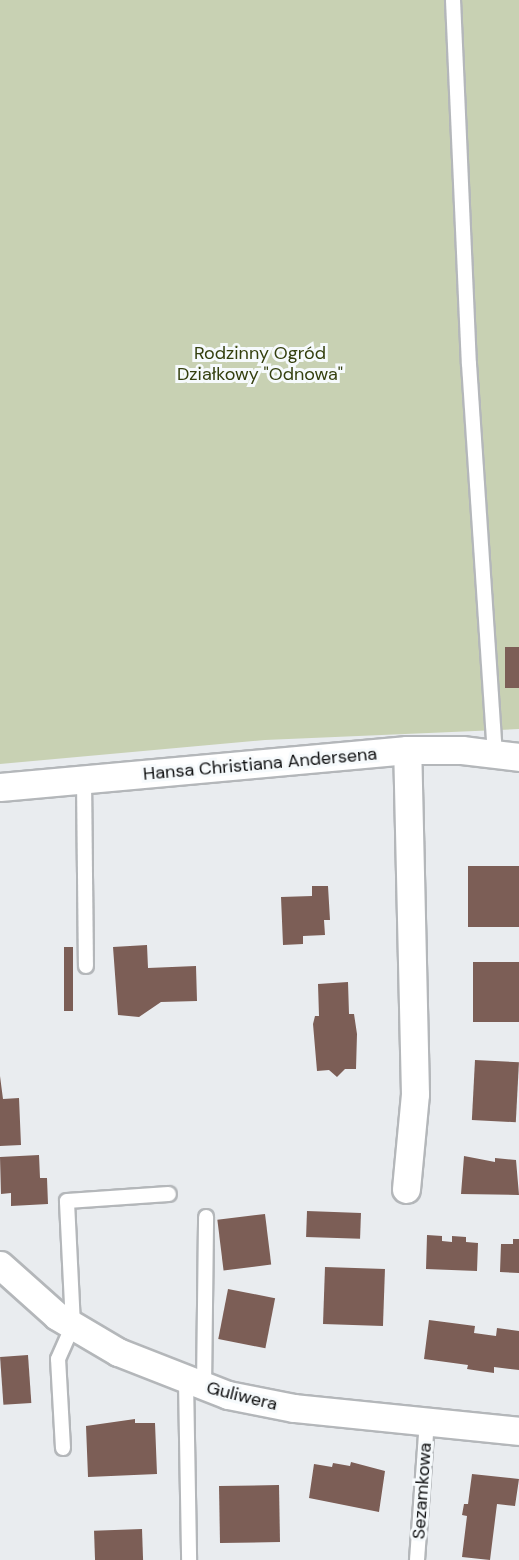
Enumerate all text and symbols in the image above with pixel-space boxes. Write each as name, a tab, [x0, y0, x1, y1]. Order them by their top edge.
park label: Rodzinny Ogród Działkowy "Odnowa"	[177, 343, 343, 386]
street label: Hansa Christiana Andersena	[142, 743, 378, 785]
street label: Guliwera	[204, 1377, 280, 1415]
street label: Sezamkowa	[408, 1442, 436, 1540]

